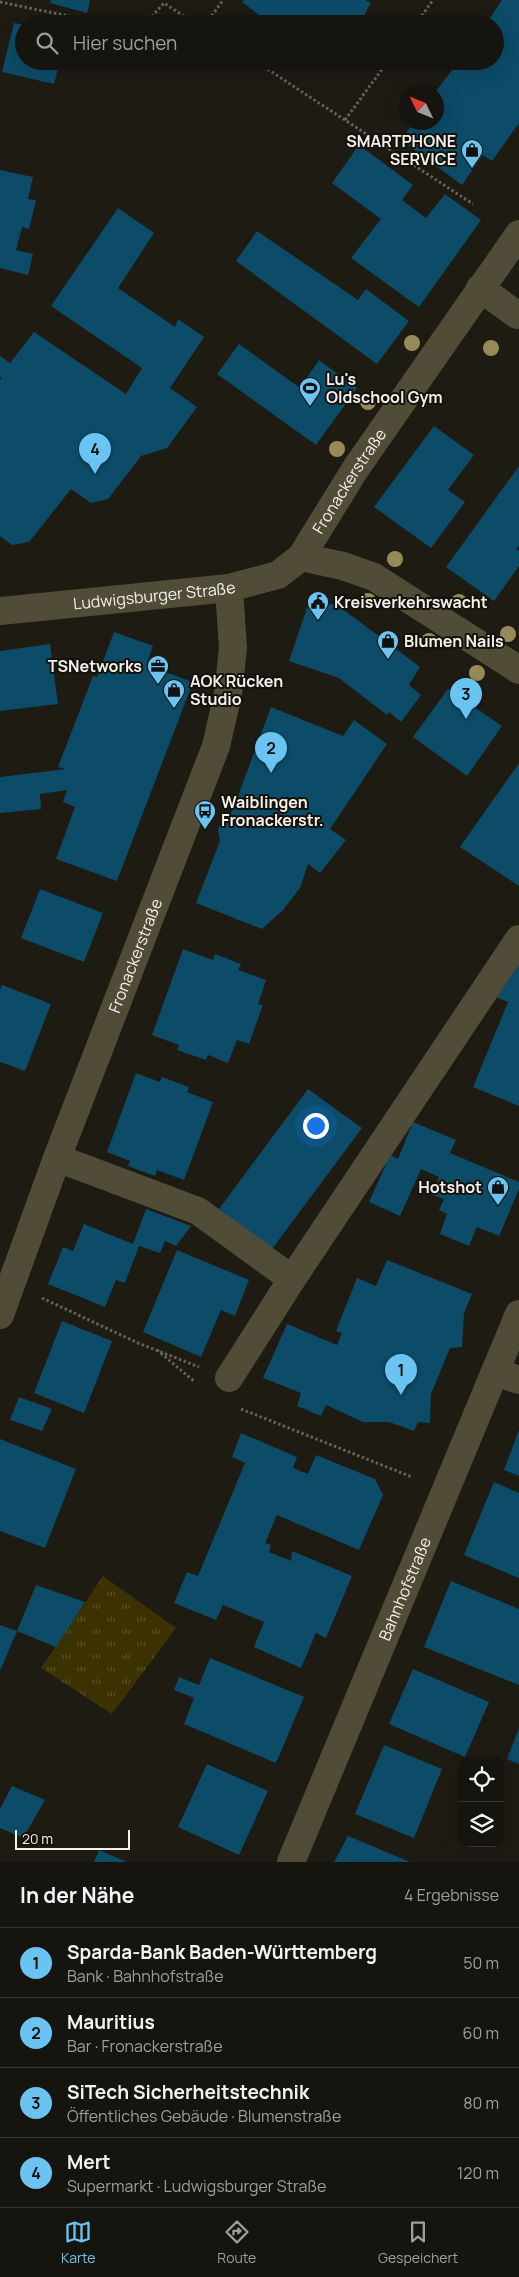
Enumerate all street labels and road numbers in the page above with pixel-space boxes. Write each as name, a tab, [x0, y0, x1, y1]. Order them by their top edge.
street label: Fronackerstraße	[307, 424, 391, 538]
street label: Ludwigsburger Straße	[72, 576, 238, 615]
street label: Fronackerstraße	[103, 895, 167, 1016]
street label: Bahnhofstraße	[373, 1533, 436, 1644]

